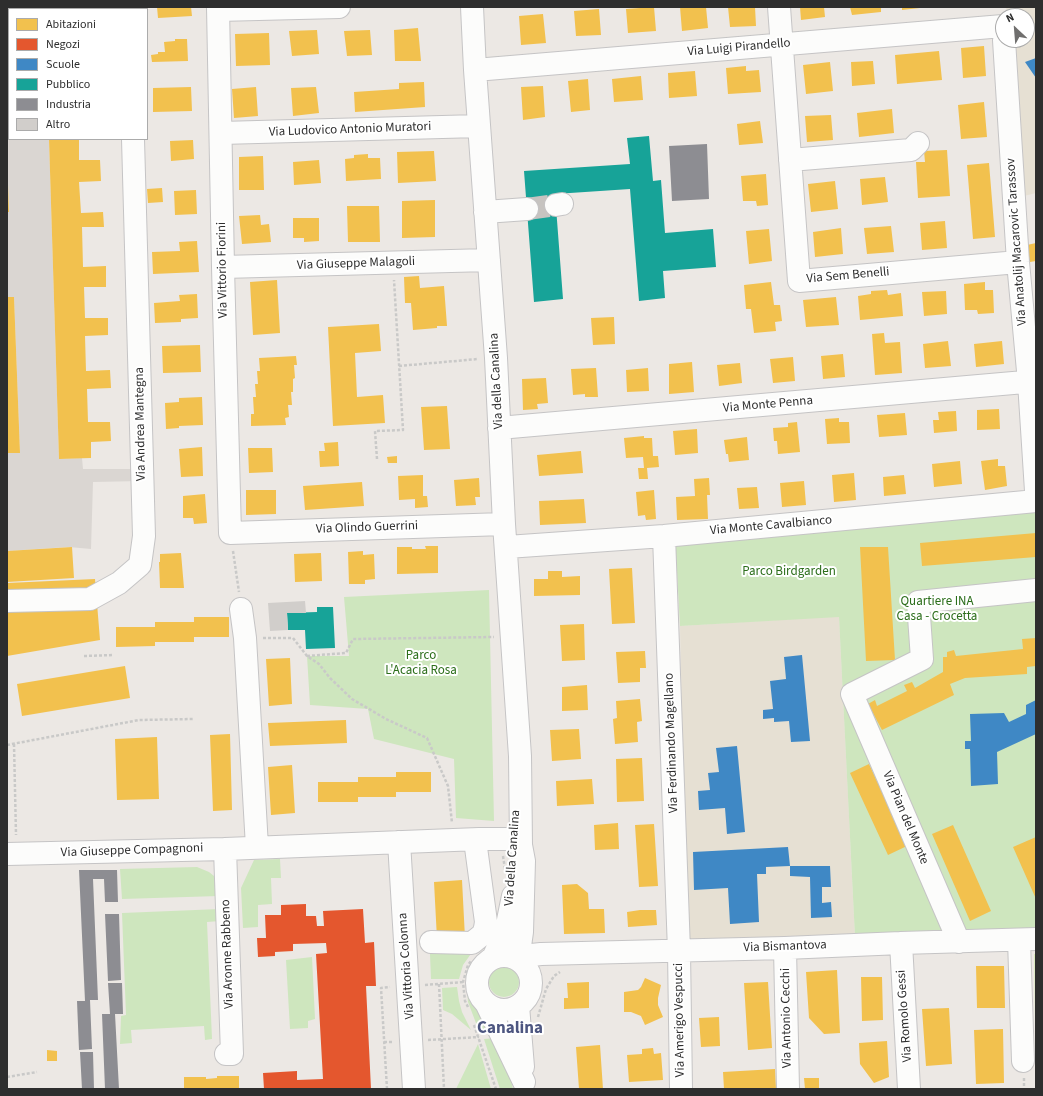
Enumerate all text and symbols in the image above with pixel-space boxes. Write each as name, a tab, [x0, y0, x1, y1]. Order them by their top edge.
legend	[8, 8, 148, 140]
north arrow	[995, 8, 1035, 48]
text: N	[1003, 9, 1017, 26]
text: Abitazioni	[46, 16, 96, 33]
text: Negozi	[46, 36, 80, 53]
street label: Via Luigi Pirandello	[687, 36, 791, 60]
text: Scuole	[46, 56, 80, 73]
text: Pubblico	[46, 76, 90, 93]
text: Industria	[46, 96, 91, 113]
text: Altro	[46, 116, 70, 133]
street label: Via Ludovico Antonio Muratori	[269, 119, 431, 141]
street label: Via Anatolij Macarovic Tarassov	[1003, 158, 1031, 326]
street label: Via Vittorio Fiorini	[214, 222, 232, 318]
street label: Via Giuseppe Malagoli	[297, 254, 415, 274]
street label: Via Sem Benelli	[806, 265, 890, 287]
street label: Via della Canalina	[487, 333, 507, 429]
street label: Via Andrea Mantegna	[132, 367, 150, 481]
street label: Via Monte Penna	[722, 393, 814, 417]
street label: Via Monte Cavalbianco	[709, 513, 833, 539]
street label: Via Olindo Guerrini	[316, 518, 418, 538]
park label: Parco Birdgarden	[742, 564, 836, 580]
park label: Quartiere INA Casa - Crocetta	[897, 594, 977, 625]
park label: Parco L'Acacia Rosa	[385, 648, 457, 679]
street label: Via Ferdinando Magellano	[662, 673, 682, 813]
street label: Via Pian del Monte	[878, 769, 932, 867]
street label: Via della Canalina	[502, 809, 524, 907]
street label: Via Giuseppe Compagnoni	[60, 841, 204, 861]
street label: Via Aronne Rabbeno	[218, 899, 238, 1009]
street label: Via Vittoria Colonna	[395, 912, 419, 1020]
street label: Via Bismantova	[743, 938, 827, 956]
street label: Via Amerigo Vespucci	[671, 963, 689, 1077]
street label: Via Antonio Cecchi	[778, 968, 796, 1068]
street label: Via Romolo Gessi	[894, 969, 916, 1063]
district label: Canalina	[477, 1019, 543, 1039]

